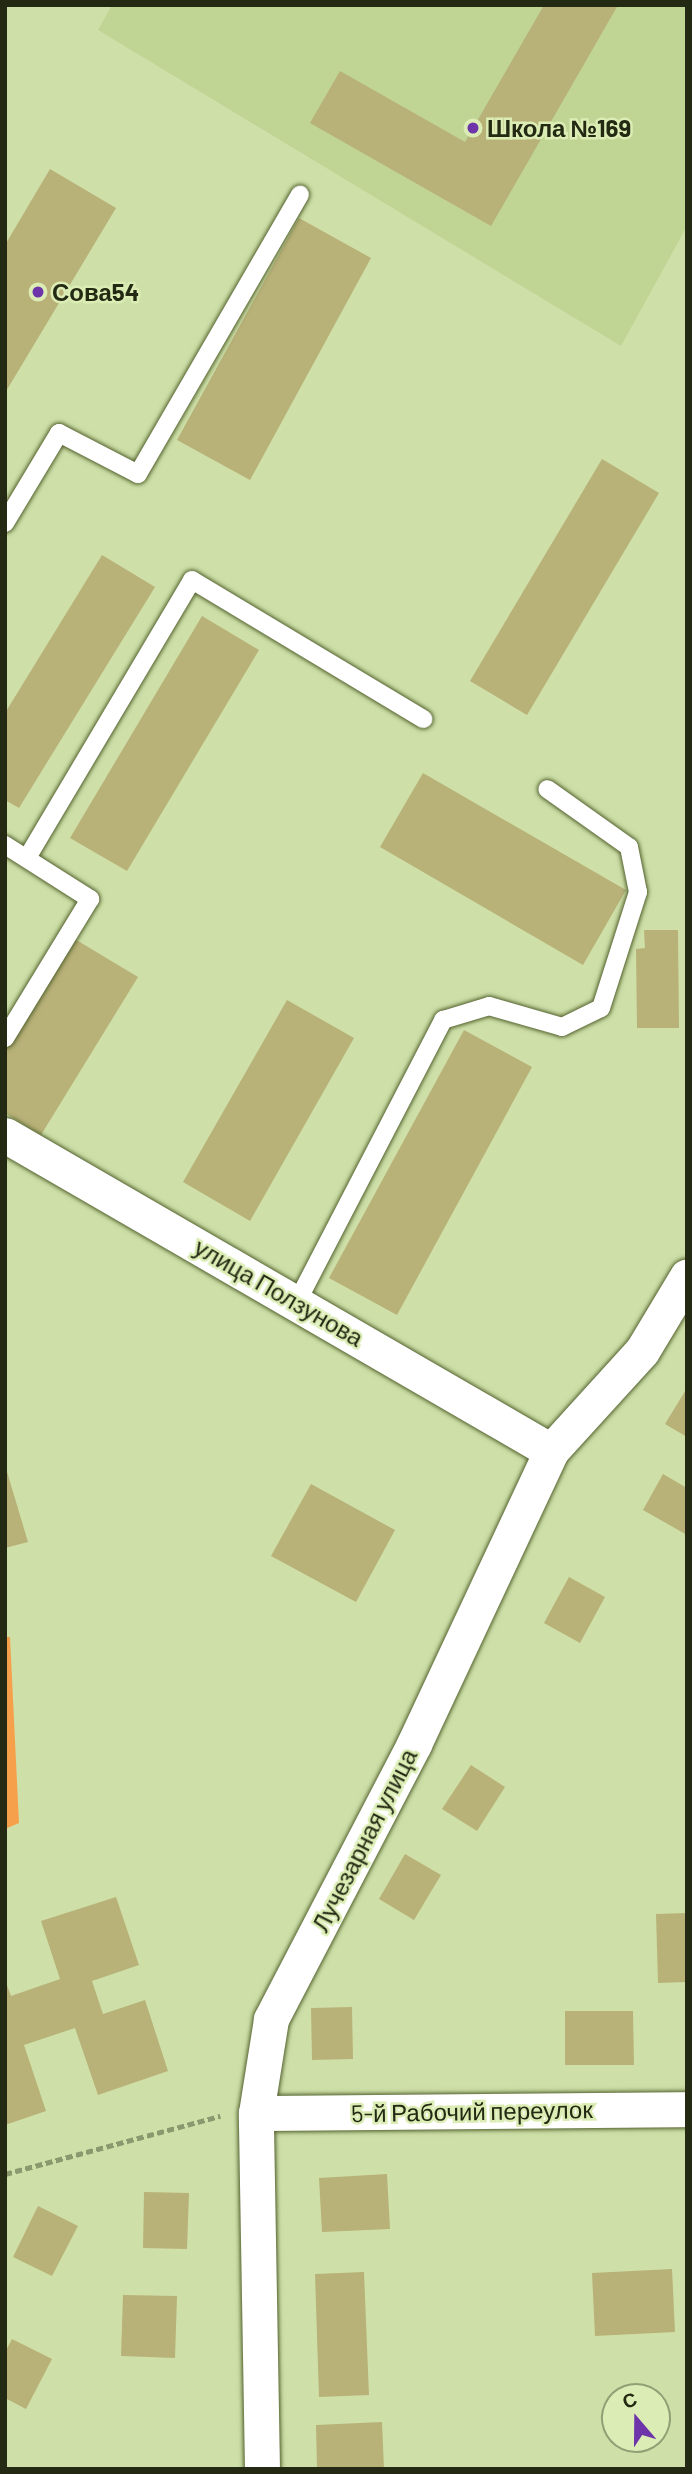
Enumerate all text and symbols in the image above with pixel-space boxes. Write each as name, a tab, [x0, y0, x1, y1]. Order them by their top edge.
place label: Школа №169	[487, 114, 631, 142]
marker: Школа №169	[465, 120, 481, 136]
place label: Сова54	[52, 278, 139, 306]
marker: Сова54	[30, 284, 46, 300]
street label: улица Ползунова	[190, 1232, 368, 1352]
street label: Лучезарная улица	[305, 1744, 423, 1936]
street label: 5-й Рабочий переулок	[351, 2094, 593, 2128]
north arrow	[601, 2383, 671, 2453]
text: С	[619, 2387, 640, 2413]

